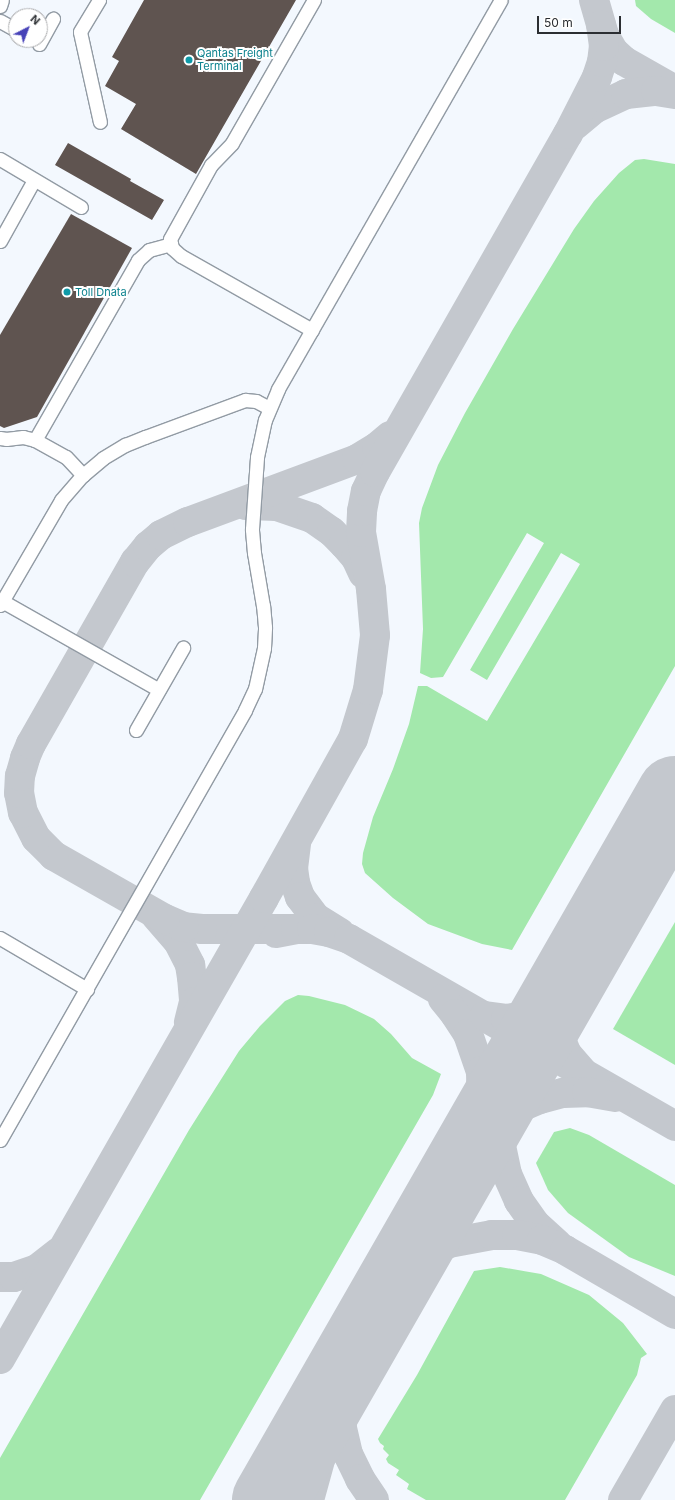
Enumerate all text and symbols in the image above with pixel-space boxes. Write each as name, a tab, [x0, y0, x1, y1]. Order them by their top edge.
north arrow	[8, 8, 48, 48]
scale bar	[539, 8, 623, 34]
text: N	[28, 12, 43, 28]
text: 50 m	[544, 15, 573, 30]
place label: Qantas Freight Terminal	[197, 47, 273, 73]
marker: Qantas Freight Terminal	[184, 55, 194, 65]
place label: Toll Dnata	[75, 285, 127, 299]
marker: Toll Dnata	[62, 287, 72, 297]

